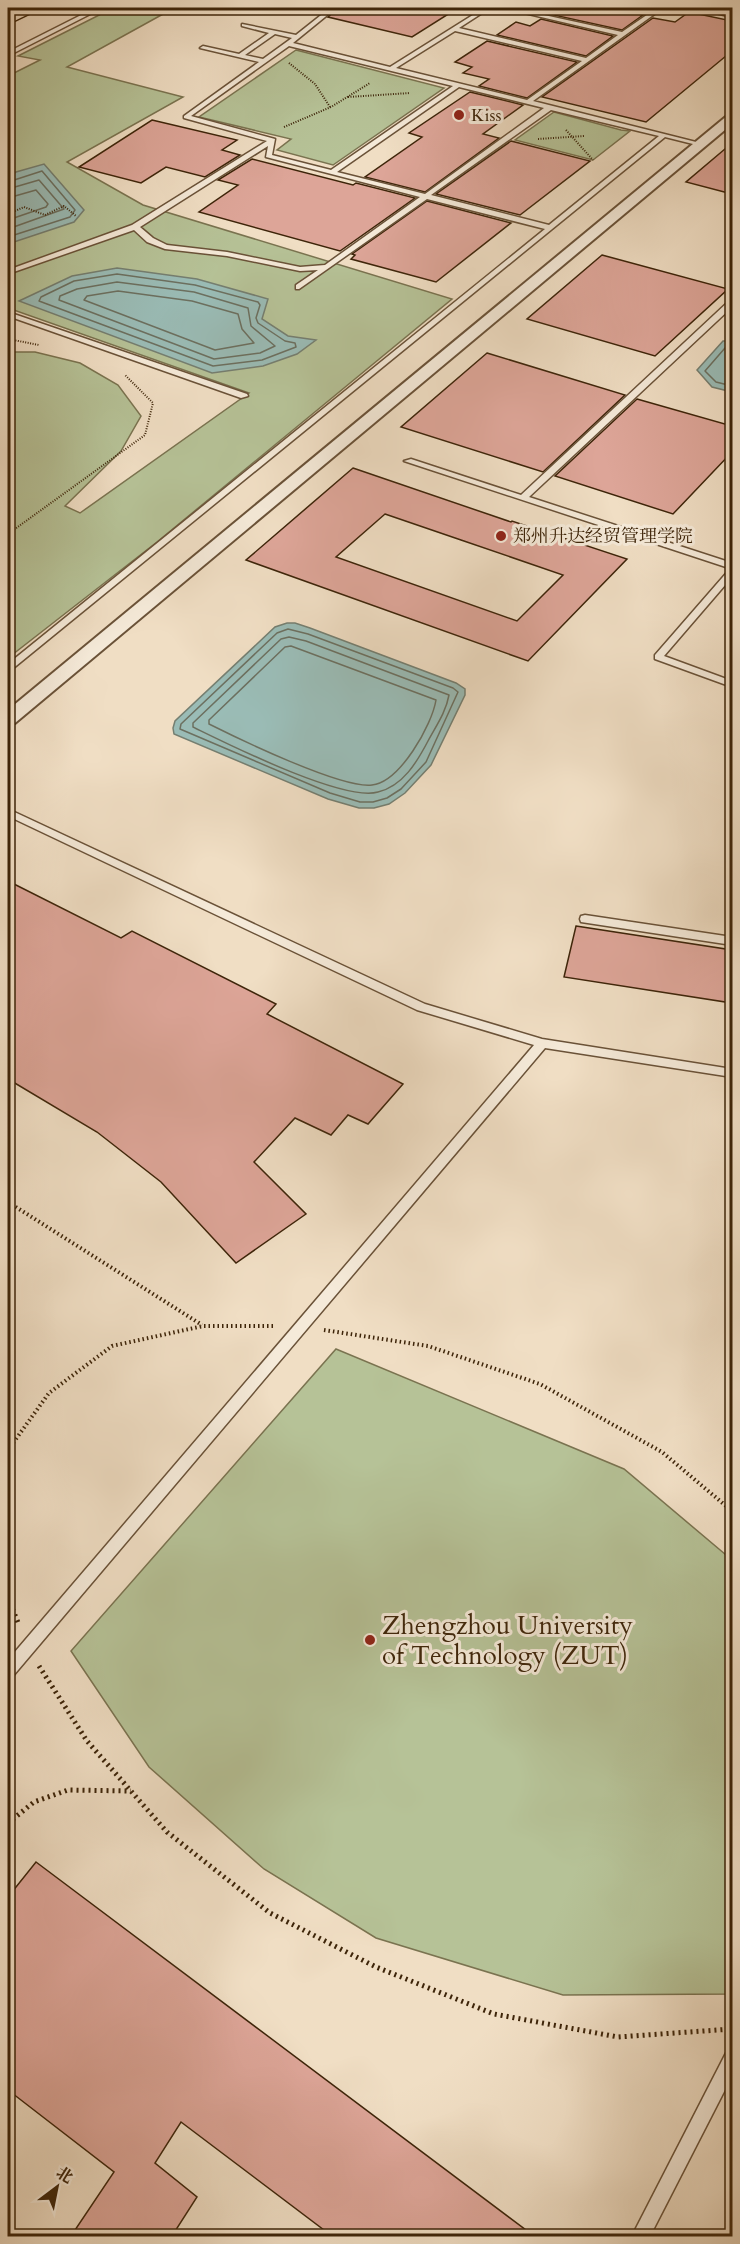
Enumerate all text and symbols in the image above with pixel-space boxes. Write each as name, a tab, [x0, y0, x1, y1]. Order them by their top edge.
place label: Kiss	[471, 103, 502, 128]
marker: Kiss	[452, 108, 466, 122]
place label: 郑州升达经贸管理学院	[513, 524, 693, 549]
marker: 郑州升达经贸管理学院	[494, 529, 508, 543]
place label: Zhengzhou University of Technology (ZUT)	[382, 1608, 633, 1673]
marker: Zhengzhou University of Technology (ZUT)	[363, 1633, 377, 1647]
north arrow	[27, 2157, 87, 2217]
text: 北	[52, 2162, 77, 2189]

